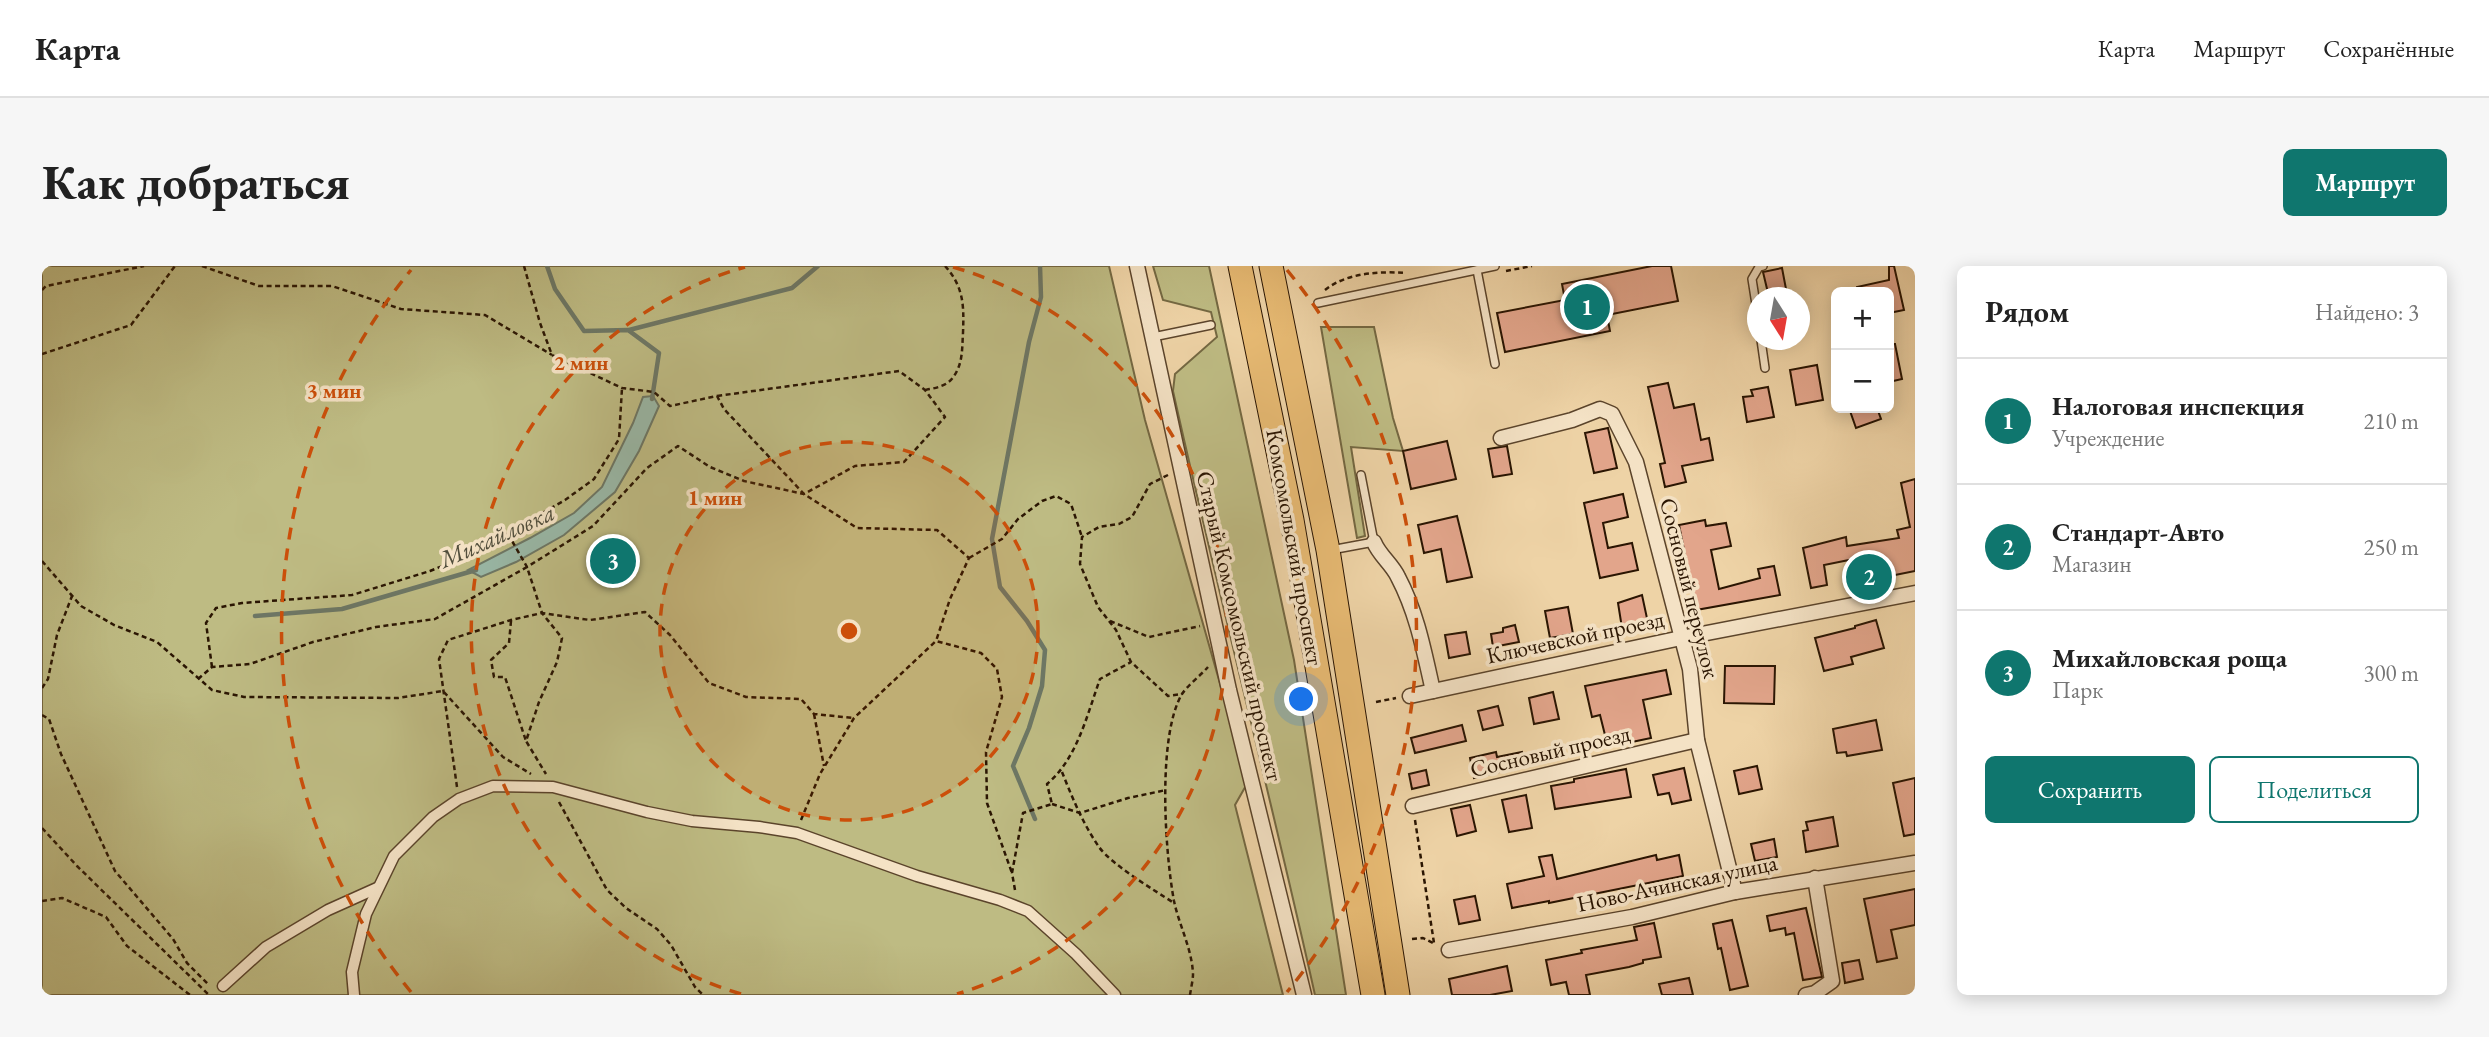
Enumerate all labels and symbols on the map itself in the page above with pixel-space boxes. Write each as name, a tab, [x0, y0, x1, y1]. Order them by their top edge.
pin: 1	[1564, 281, 1610, 333]
north arrow	[1747, 287, 1810, 350]
text: 2 мин	[554, 349, 608, 376]
text: 3 мин	[307, 377, 361, 404]
street label: Комсомольский проспект	[1259, 426, 1331, 668]
street label: Старый Комсомольский проспект	[1190, 468, 1290, 785]
text: 1 мин	[688, 484, 742, 511]
street label: Сосновый переулок	[1653, 495, 1727, 681]
water label: Михайловка	[433, 496, 559, 576]
pin: 3	[590, 535, 636, 587]
pin: 2	[1846, 551, 1892, 603]
street label: Ключевской проезд	[1483, 603, 1667, 670]
centre of rings	[837, 619, 861, 643]
your location	[1284, 682, 1318, 716]
street label: Сосновый проезд	[1467, 718, 1634, 784]
street label: Ново-Ачинская улица	[1574, 847, 1781, 919]

